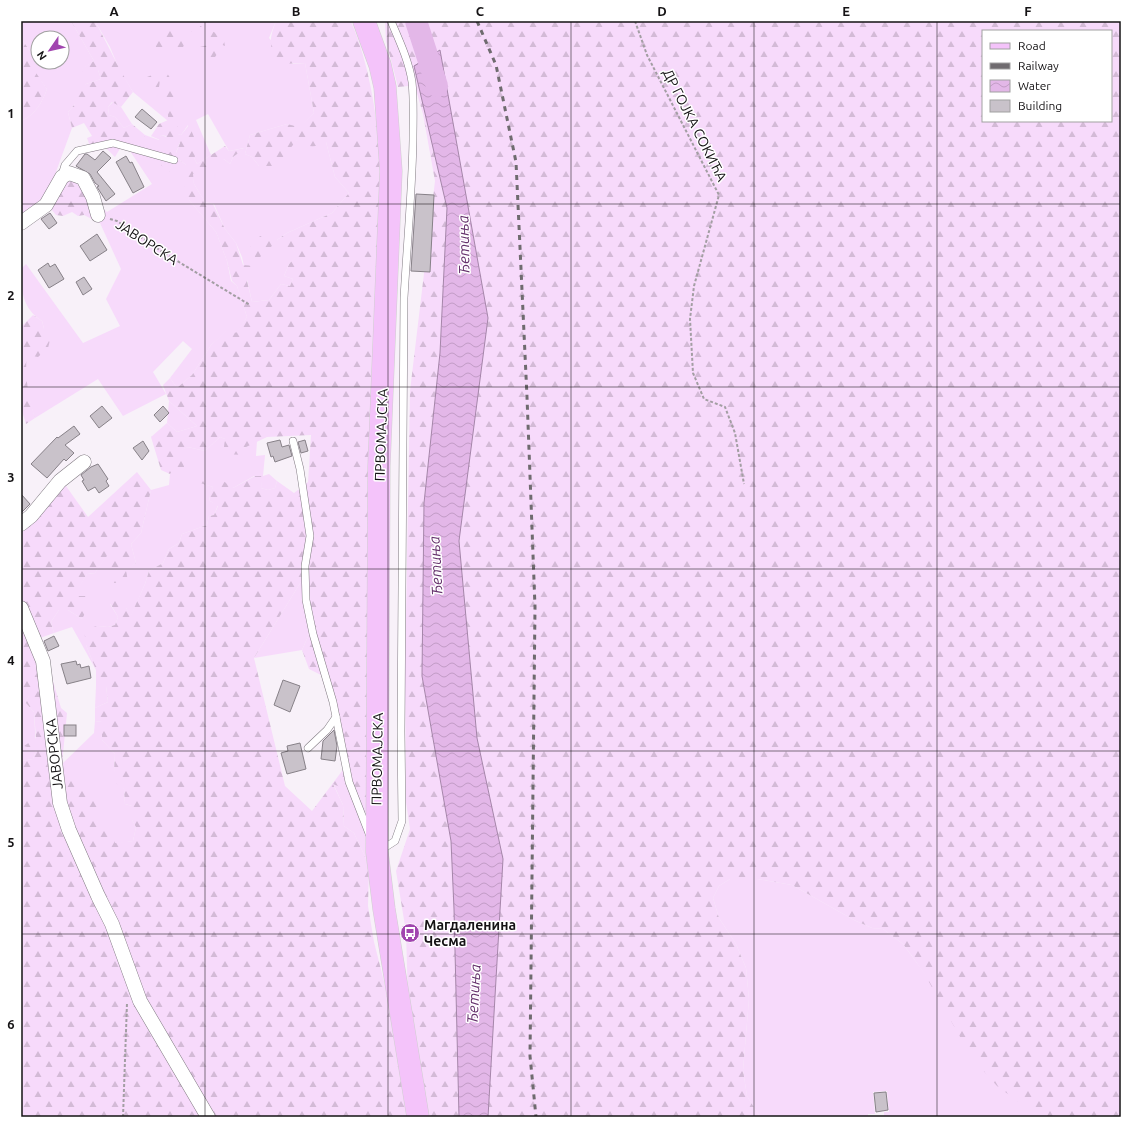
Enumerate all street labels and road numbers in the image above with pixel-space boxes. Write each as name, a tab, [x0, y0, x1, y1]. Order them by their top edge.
street label: ДР ГОЈКА СОКИЋА	[660, 66, 730, 184]
street label: ЈАВОРСКА	[113, 216, 181, 268]
street label: ПРВОМАЈСКА	[371, 388, 391, 482]
street label: ПРВОМАЈСКА	[368, 712, 386, 806]
street label: ЈАВОРСКА	[42, 718, 66, 790]

